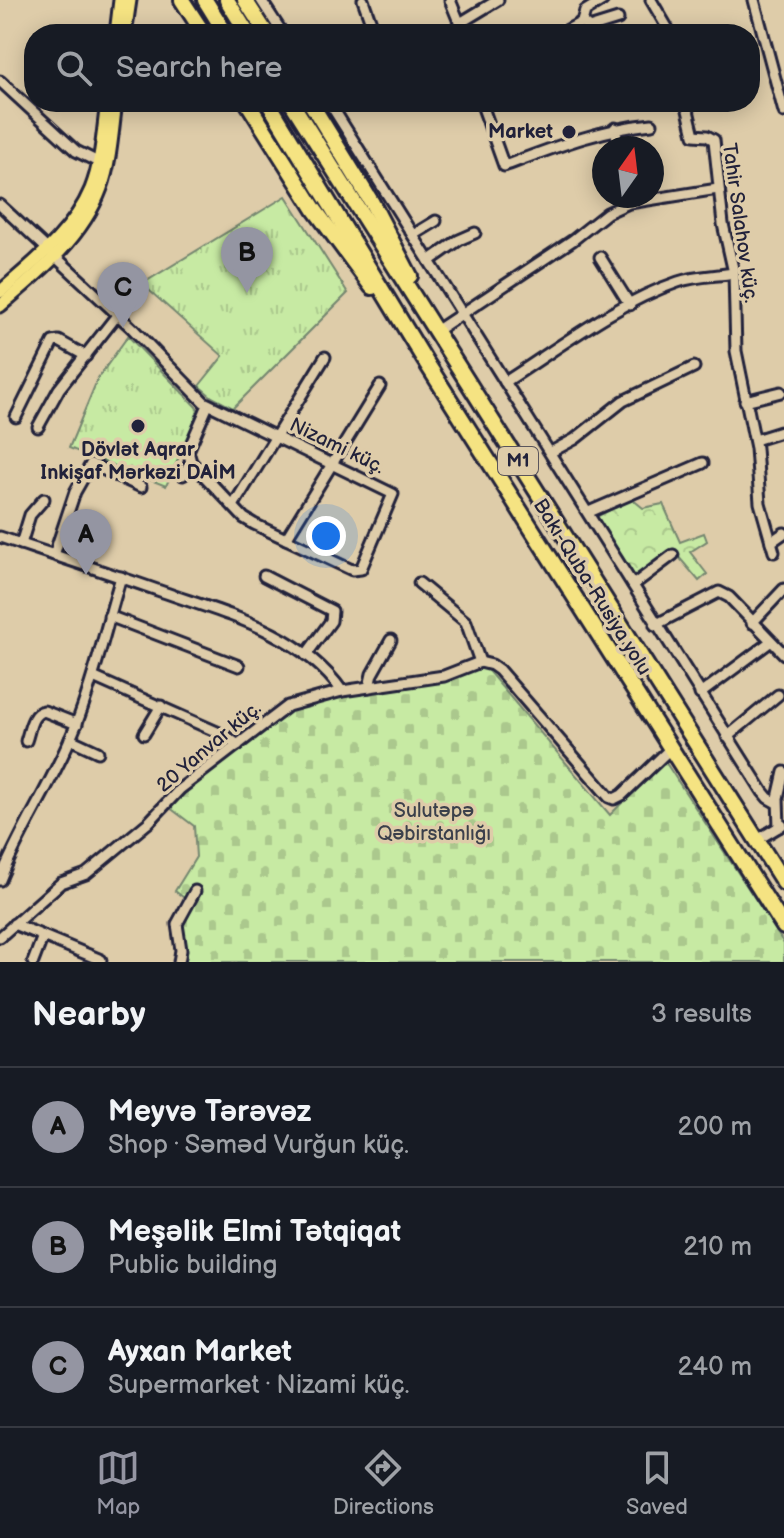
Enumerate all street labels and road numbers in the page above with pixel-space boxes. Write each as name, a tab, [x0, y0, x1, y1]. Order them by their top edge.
street label: Tahir Salahov küç.	[717, 142, 763, 305]
street label: Nizami küç.	[286, 413, 388, 479]
road number: M1	[498, 447, 538, 475]
street label: Bakı-Quba-Rusiya yolu	[528, 494, 656, 680]
street label: 20 Yanvar küç.	[152, 696, 266, 798]

